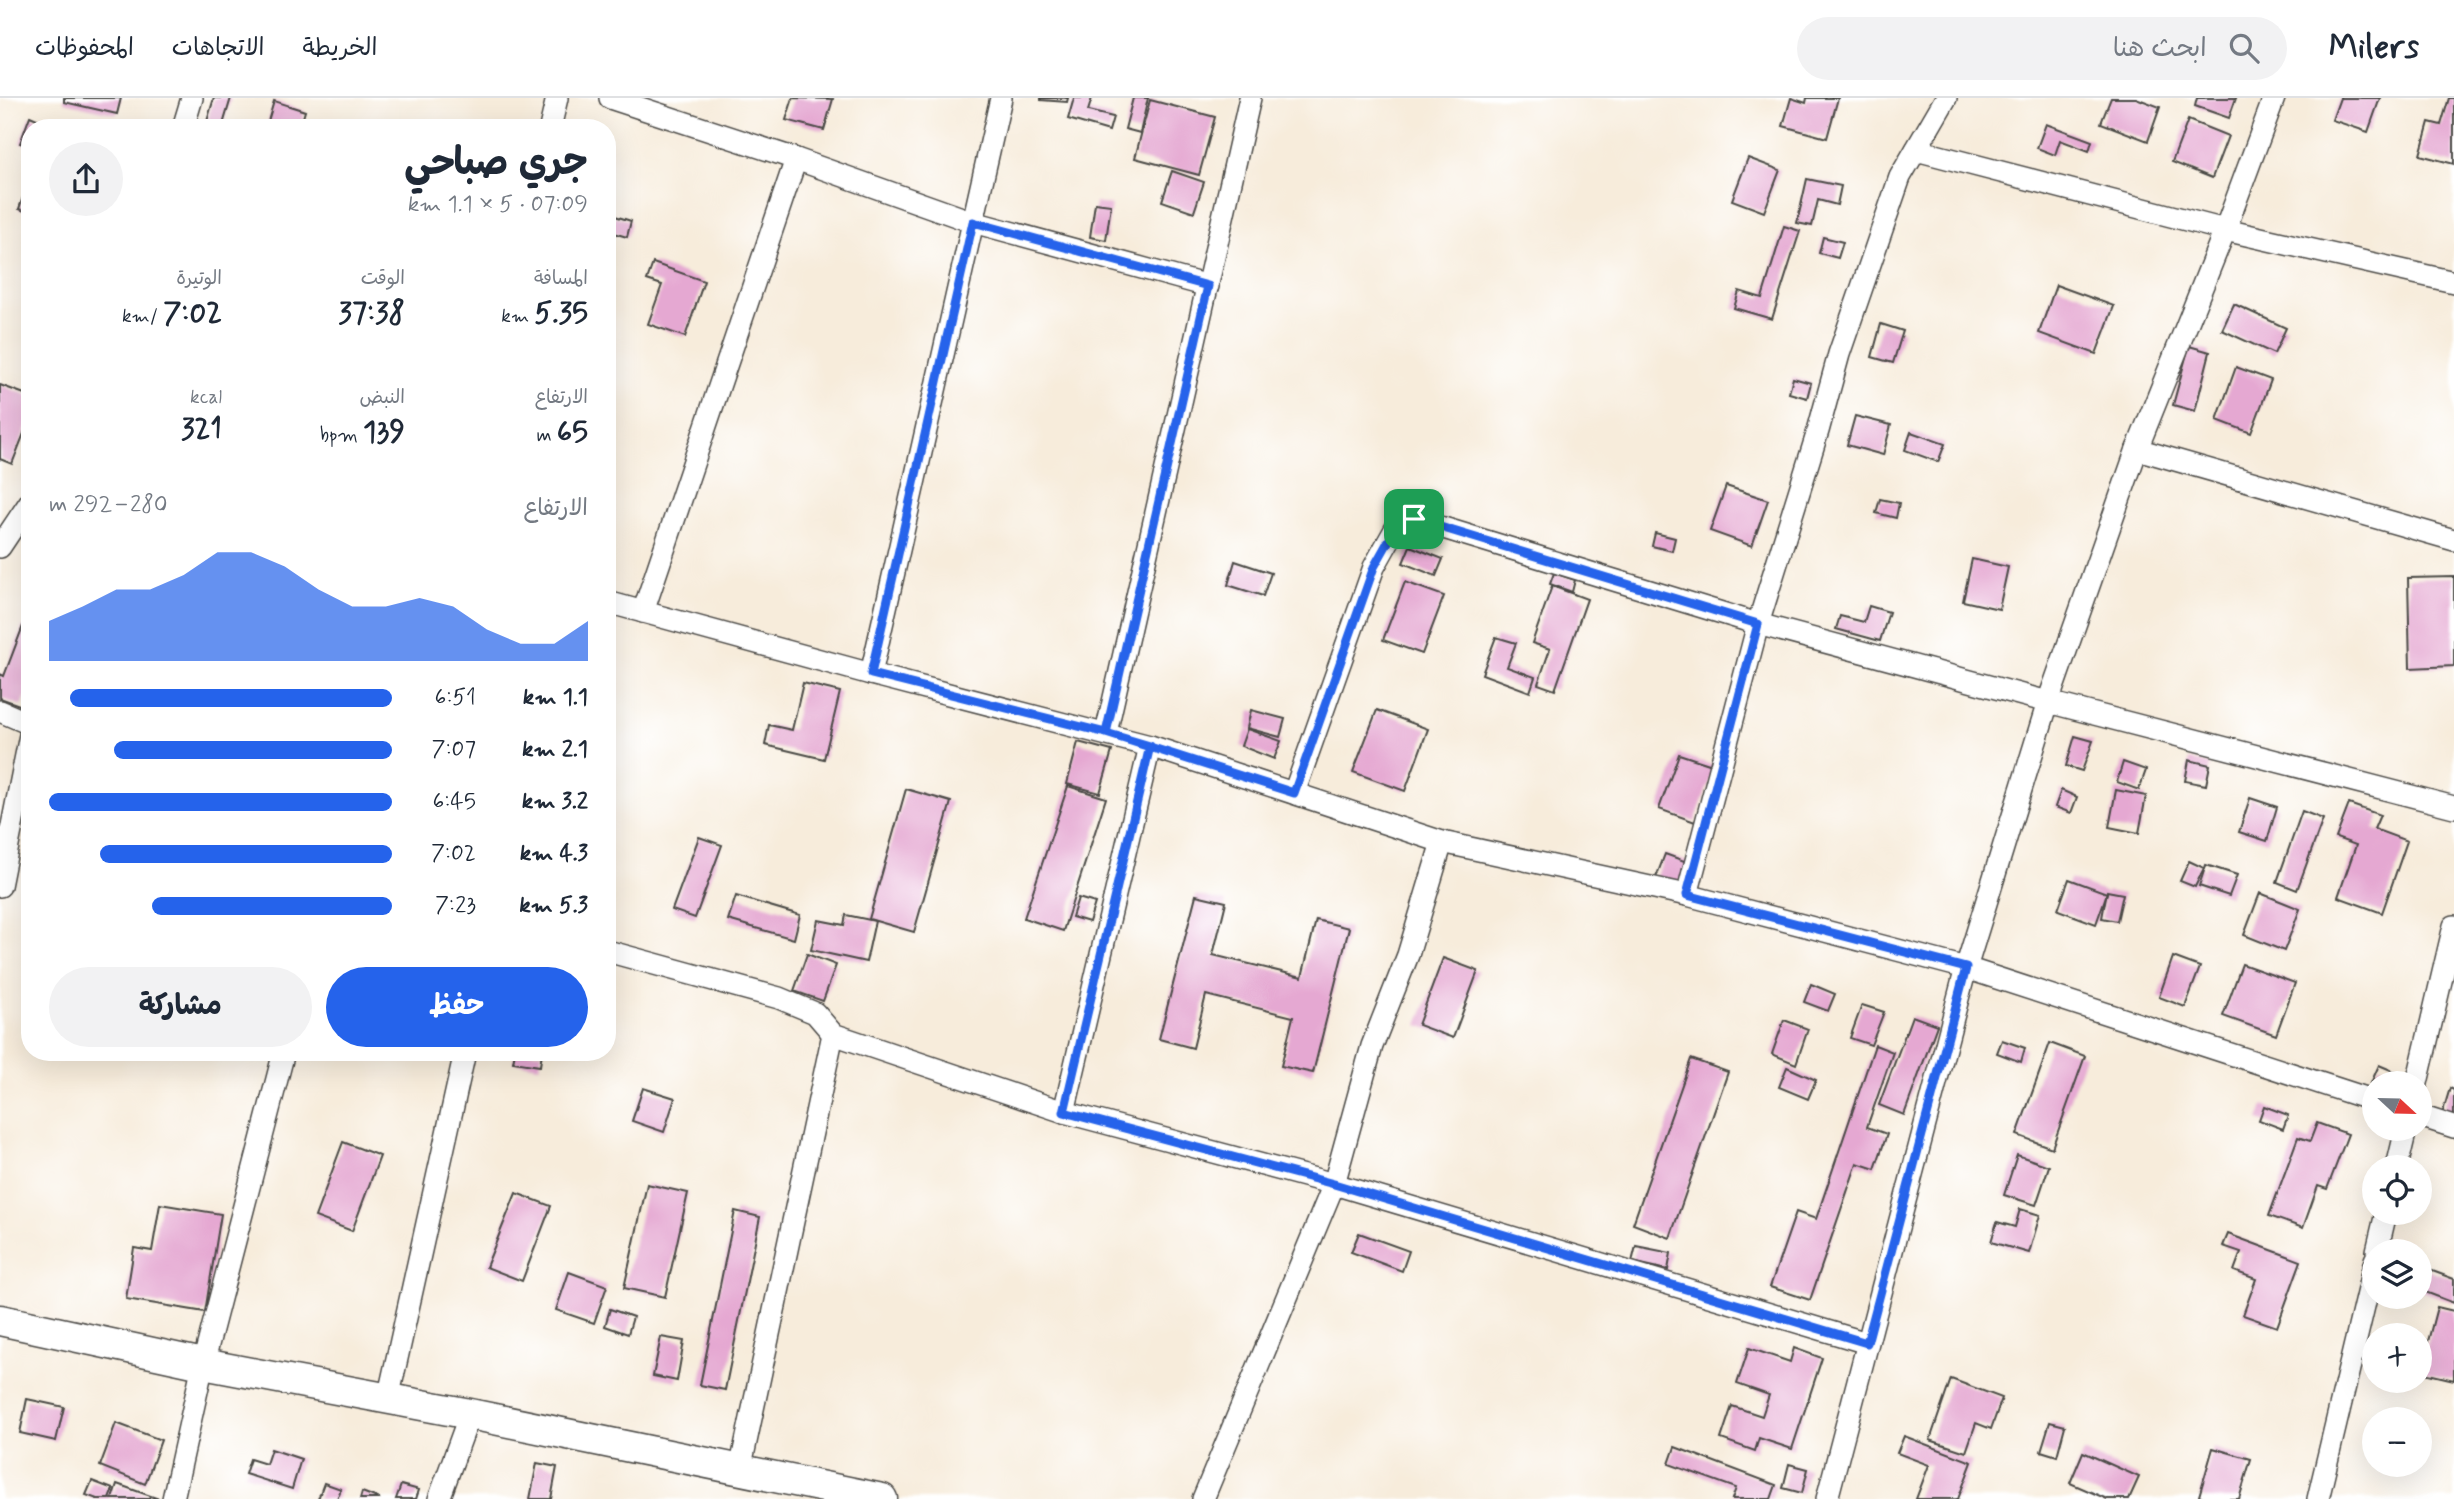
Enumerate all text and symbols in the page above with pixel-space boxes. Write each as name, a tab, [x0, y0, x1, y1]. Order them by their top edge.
search box	[1797, 17, 2287, 80]
text: Milers	[2329, 26, 2419, 70]
icon: search	[2225, 29, 2263, 67]
text: ابحث هنا	[2113, 32, 2207, 66]
text: المحفوظات	[35, 33, 134, 64]
text: الاتجاهات	[172, 33, 265, 64]
text: الخريطة	[303, 33, 377, 64]
text: جري صباحي	[404, 139, 588, 188]
button: share	[49, 142, 123, 216]
text: 07:09 · 5 × 1.1 km	[408, 190, 588, 220]
text: الوتيرة	[176, 266, 222, 291]
text: الوقت	[361, 266, 405, 291]
text: المسافة	[534, 266, 588, 291]
text: 7:02	[163, 294, 222, 333]
text: 37:38	[338, 294, 405, 333]
text: 5.35	[534, 294, 588, 333]
text: /km	[122, 304, 163, 329]
text: km	[501, 304, 534, 329]
text: kcal	[190, 385, 222, 410]
text: النبض	[360, 385, 405, 410]
text: الارتفاع	[535, 385, 588, 410]
text: 321	[181, 410, 222, 449]
text: 139	[363, 413, 405, 452]
text: 65	[557, 413, 588, 452]
text: bpm	[320, 423, 363, 448]
text: m	[536, 423, 557, 448]
pin	[1384, 489, 1444, 549]
text: 280–292 m	[49, 490, 168, 520]
text: الارتفاع	[524, 494, 588, 524]
icon: arrive	[1395, 500, 1433, 538]
text: 6:51	[434, 683, 476, 713]
text: 1.1 km	[523, 683, 588, 713]
text: 7:07	[431, 735, 476, 765]
text: 2.1 km	[522, 735, 588, 765]
text: 6:45	[432, 787, 476, 817]
text: 3.2 km	[522, 787, 588, 817]
text: 7:02	[431, 839, 476, 869]
text: 4.3 km	[520, 839, 588, 869]
text: 7:23	[435, 891, 476, 921]
text: 5.3 km	[519, 891, 588, 921]
button: مشاركة	[49, 967, 312, 1047]
button: حفظ	[326, 967, 588, 1047]
north arrow	[2362, 1071, 2432, 1141]
map controls	[2362, 1071, 2432, 1477]
button: locate	[2362, 1155, 2432, 1225]
button: layers	[2362, 1239, 2432, 1309]
button: +	[2362, 1323, 2432, 1393]
button: −	[2362, 1407, 2432, 1477]

